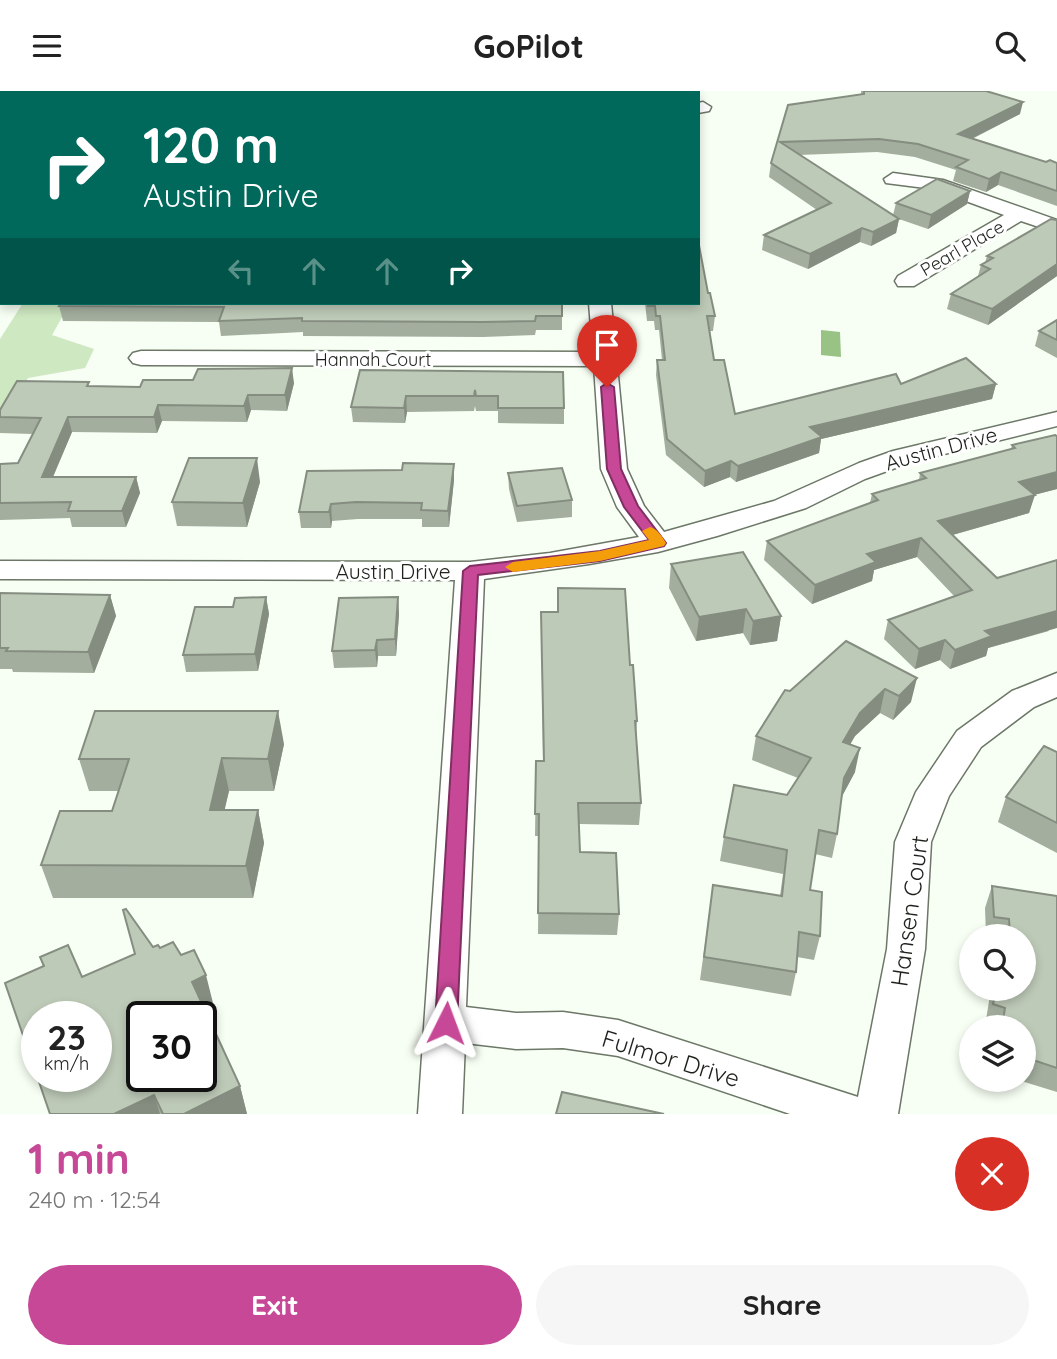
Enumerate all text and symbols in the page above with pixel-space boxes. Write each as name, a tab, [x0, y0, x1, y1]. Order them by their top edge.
text: GoPilot	[473, 26, 584, 66]
icon: menu	[28, 27, 66, 65]
icon: search	[991, 27, 1029, 65]
text: 120 m	[143, 114, 279, 175]
icon: right	[28, 119, 119, 210]
text: Austin Drive	[143, 175, 319, 215]
street label: Pearl Place	[916, 215, 1008, 281]
icon: left	[222, 252, 260, 290]
icon: ahead	[295, 252, 333, 290]
icon: ahead	[368, 252, 406, 290]
icon: right	[441, 252, 479, 290]
pin	[577, 315, 637, 387]
icon: arrive	[588, 326, 626, 364]
street label: Hannah Court	[315, 348, 431, 371]
street label: Austin Drive	[882, 421, 1000, 475]
street label: Austin Drive	[335, 558, 451, 584]
street label: Hansen Court	[884, 834, 934, 988]
map controls	[959, 924, 1036, 1092]
button: search	[959, 924, 1036, 1001]
position arrow	[409, 986, 483, 1060]
speed limit sign: 30	[126, 1001, 217, 1092]
text: 23	[47, 1015, 86, 1059]
button: layers	[959, 1015, 1036, 1092]
street label: Fulmor Drive	[599, 1023, 743, 1093]
text: km/h	[44, 1052, 89, 1075]
text: 1 min	[28, 1132, 130, 1185]
button: close	[955, 1137, 1029, 1211]
text: 240 m · 12:54	[28, 1185, 161, 1214]
button: Exit	[28, 1265, 522, 1345]
button: Share	[536, 1265, 1029, 1345]

